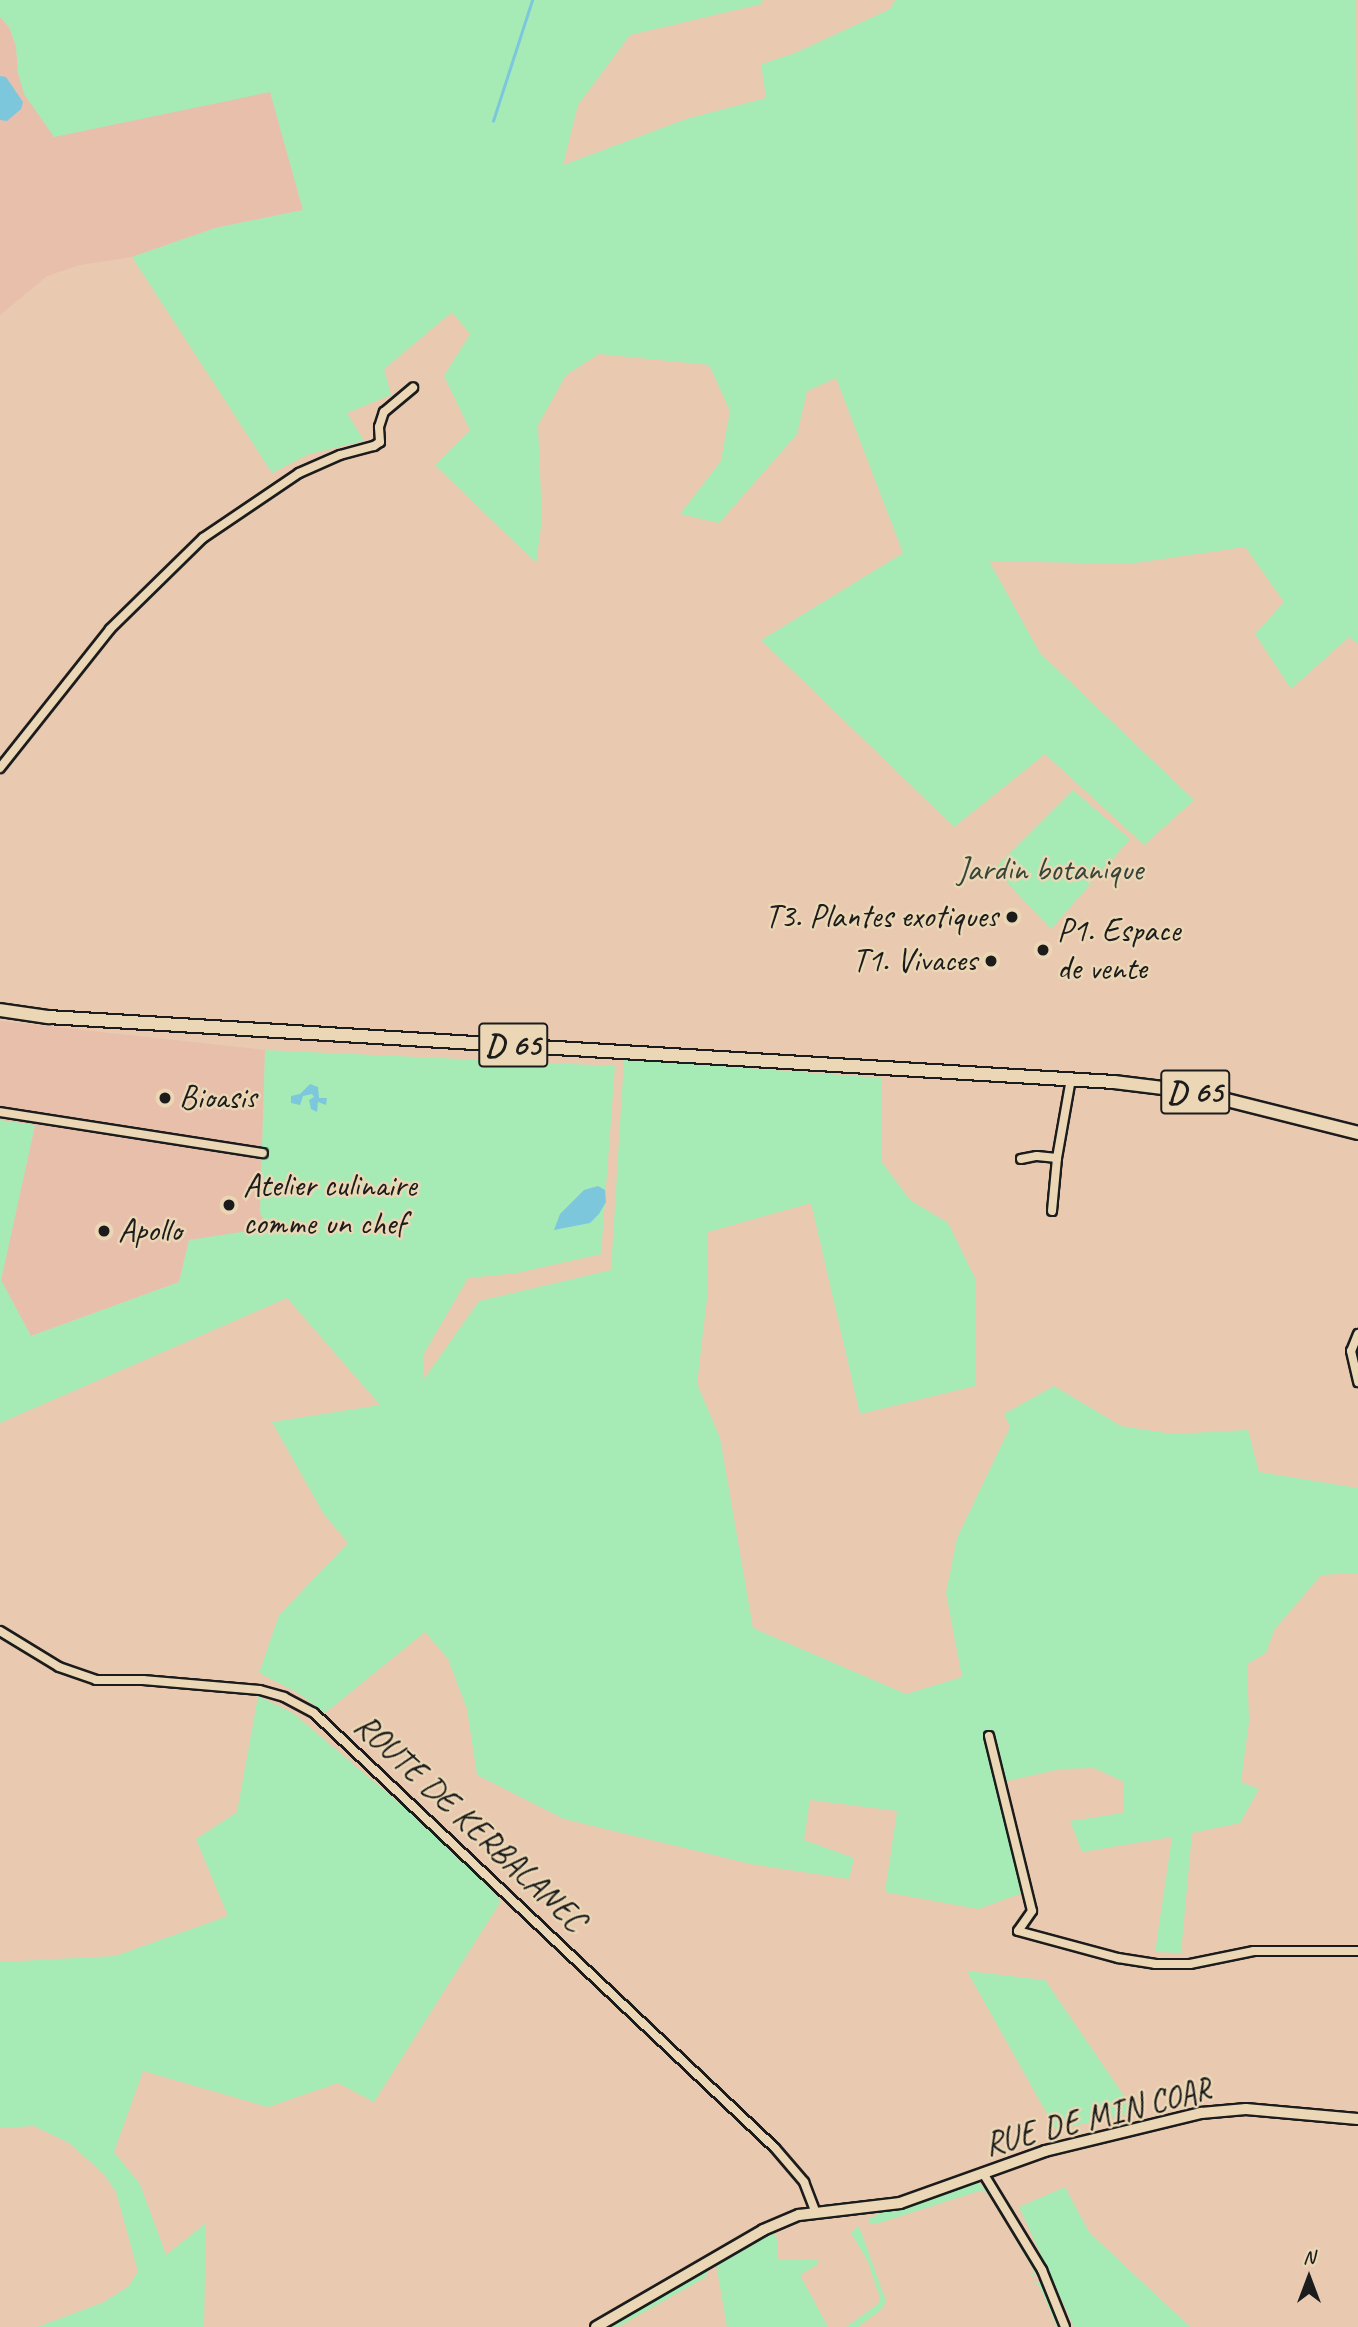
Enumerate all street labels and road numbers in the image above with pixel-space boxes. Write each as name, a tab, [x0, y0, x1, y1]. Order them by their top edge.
road number: D 65	[478, 1016, 548, 1074]
road number: D 65	[1160, 1064, 1230, 1120]
street label: ROUTE DE KERBALANEC	[346, 1706, 594, 1940]
street label: RUE DE MIN COAR	[981, 2070, 1215, 2164]

